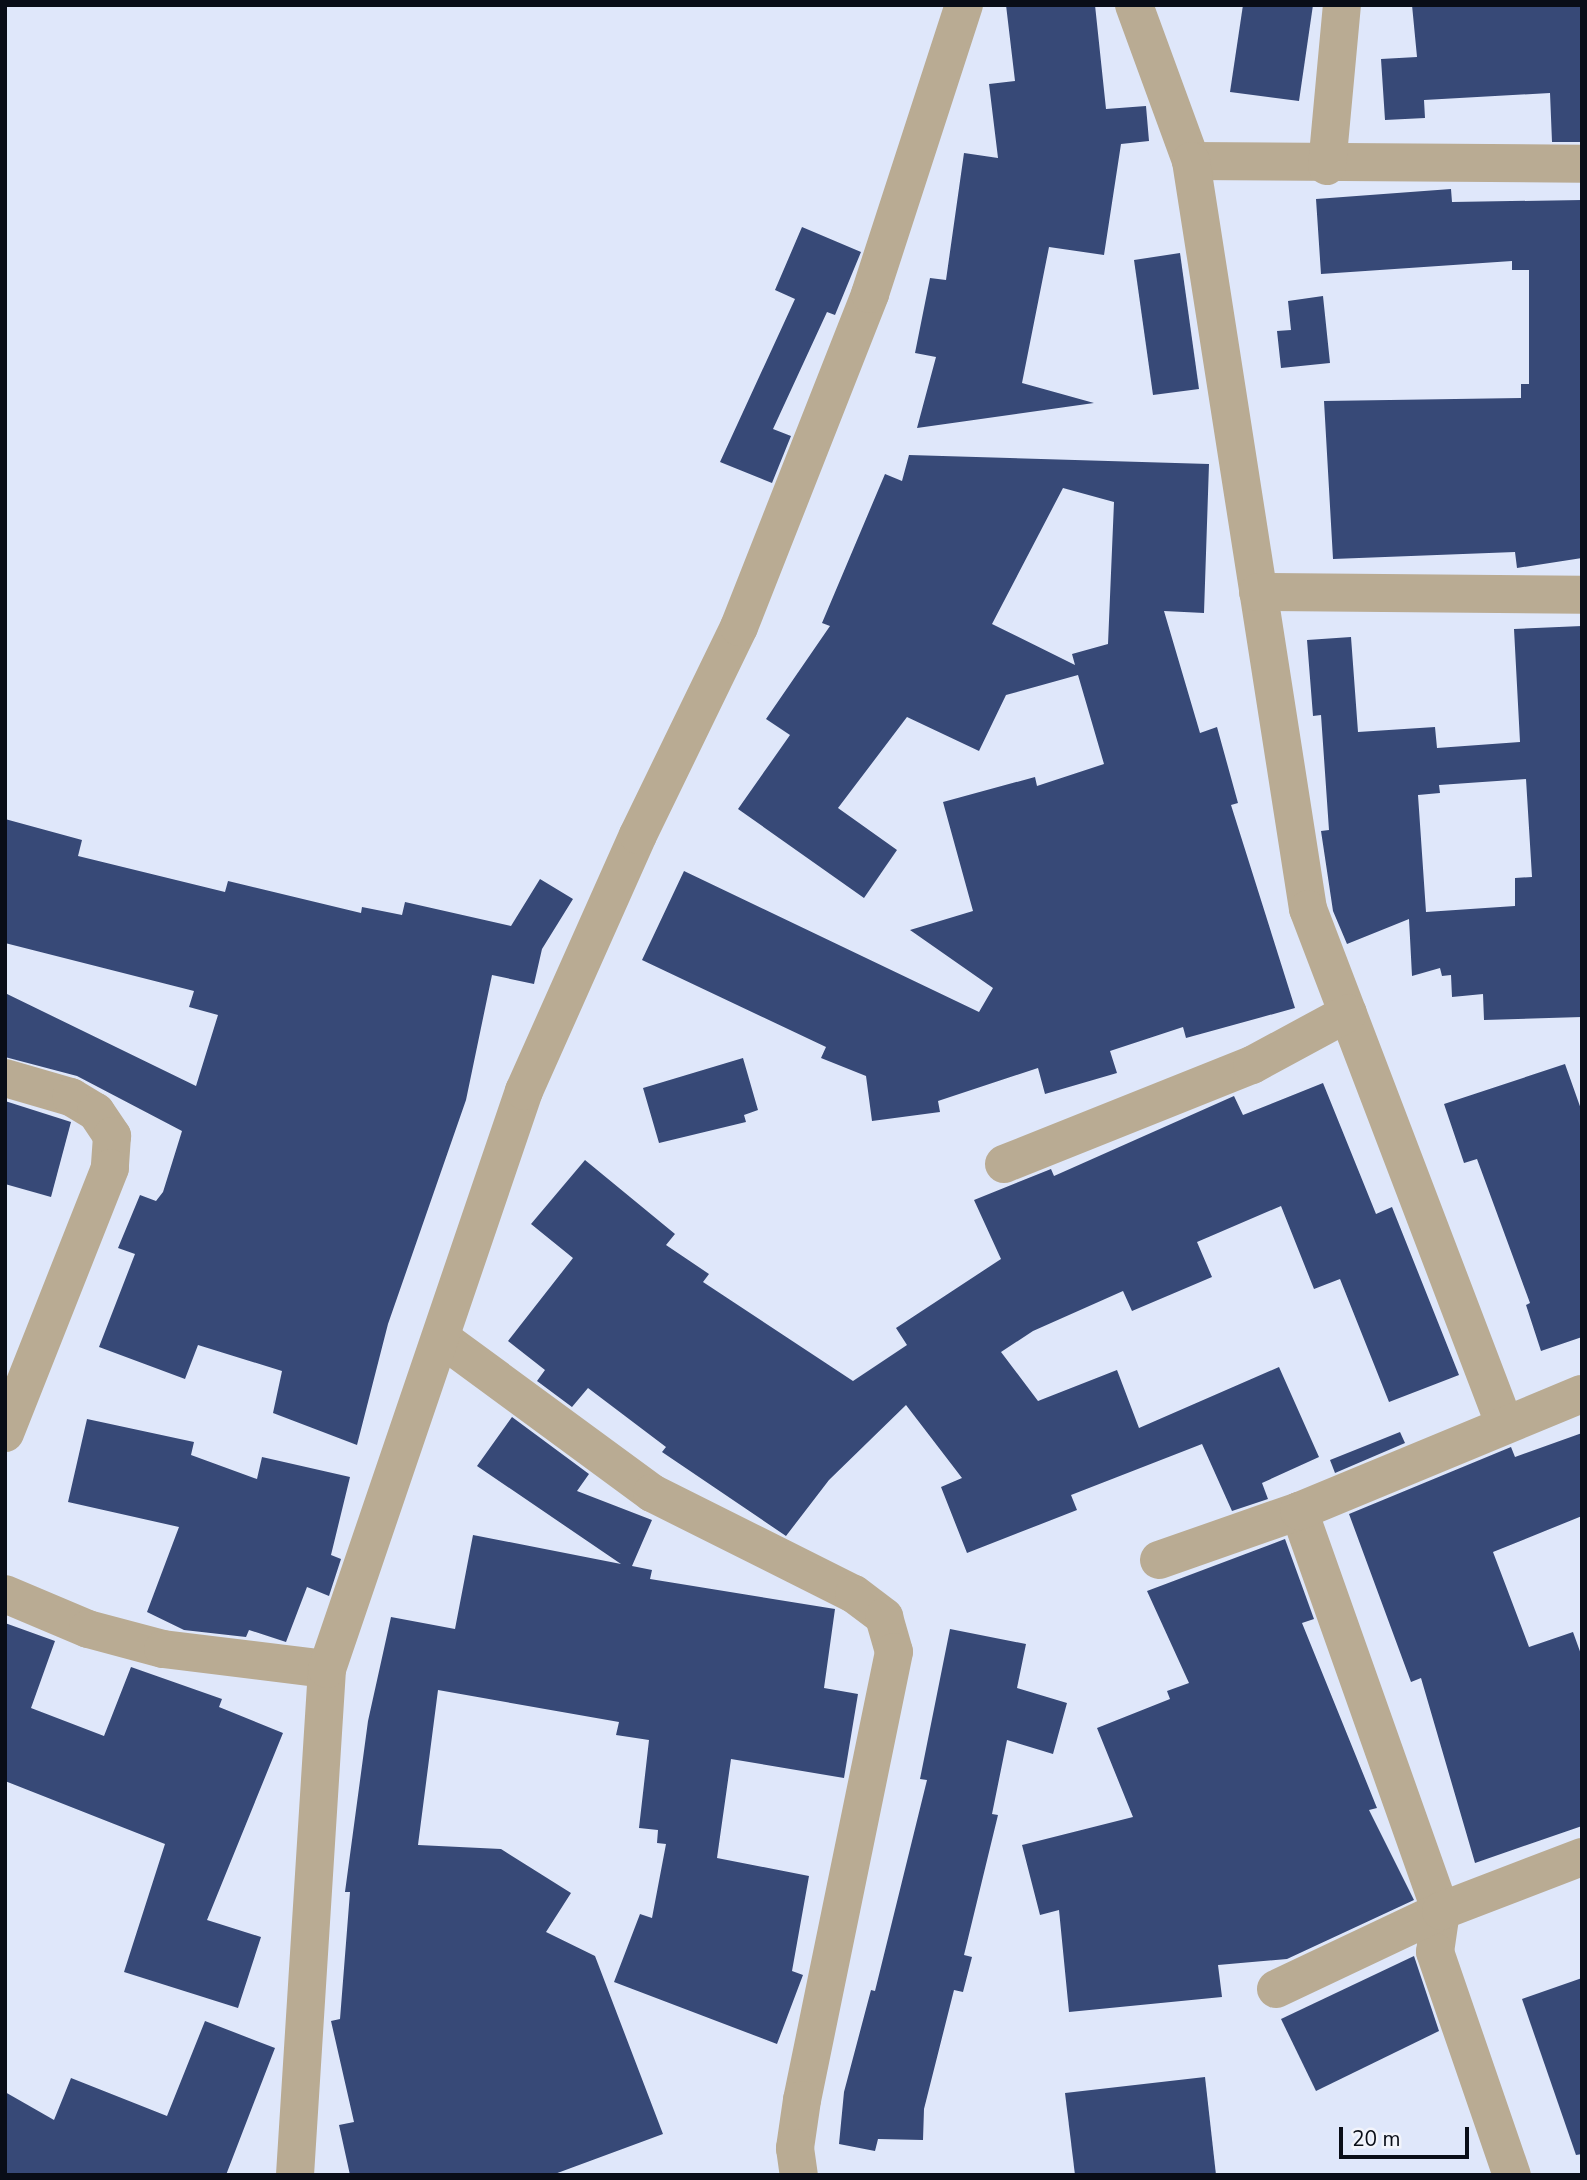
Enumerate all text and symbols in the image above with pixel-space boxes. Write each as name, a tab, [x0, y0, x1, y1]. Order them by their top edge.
scale bar	[1342, 2114, 1472, 2158]
text: 20 m	[1352, 2125, 1401, 2153]

